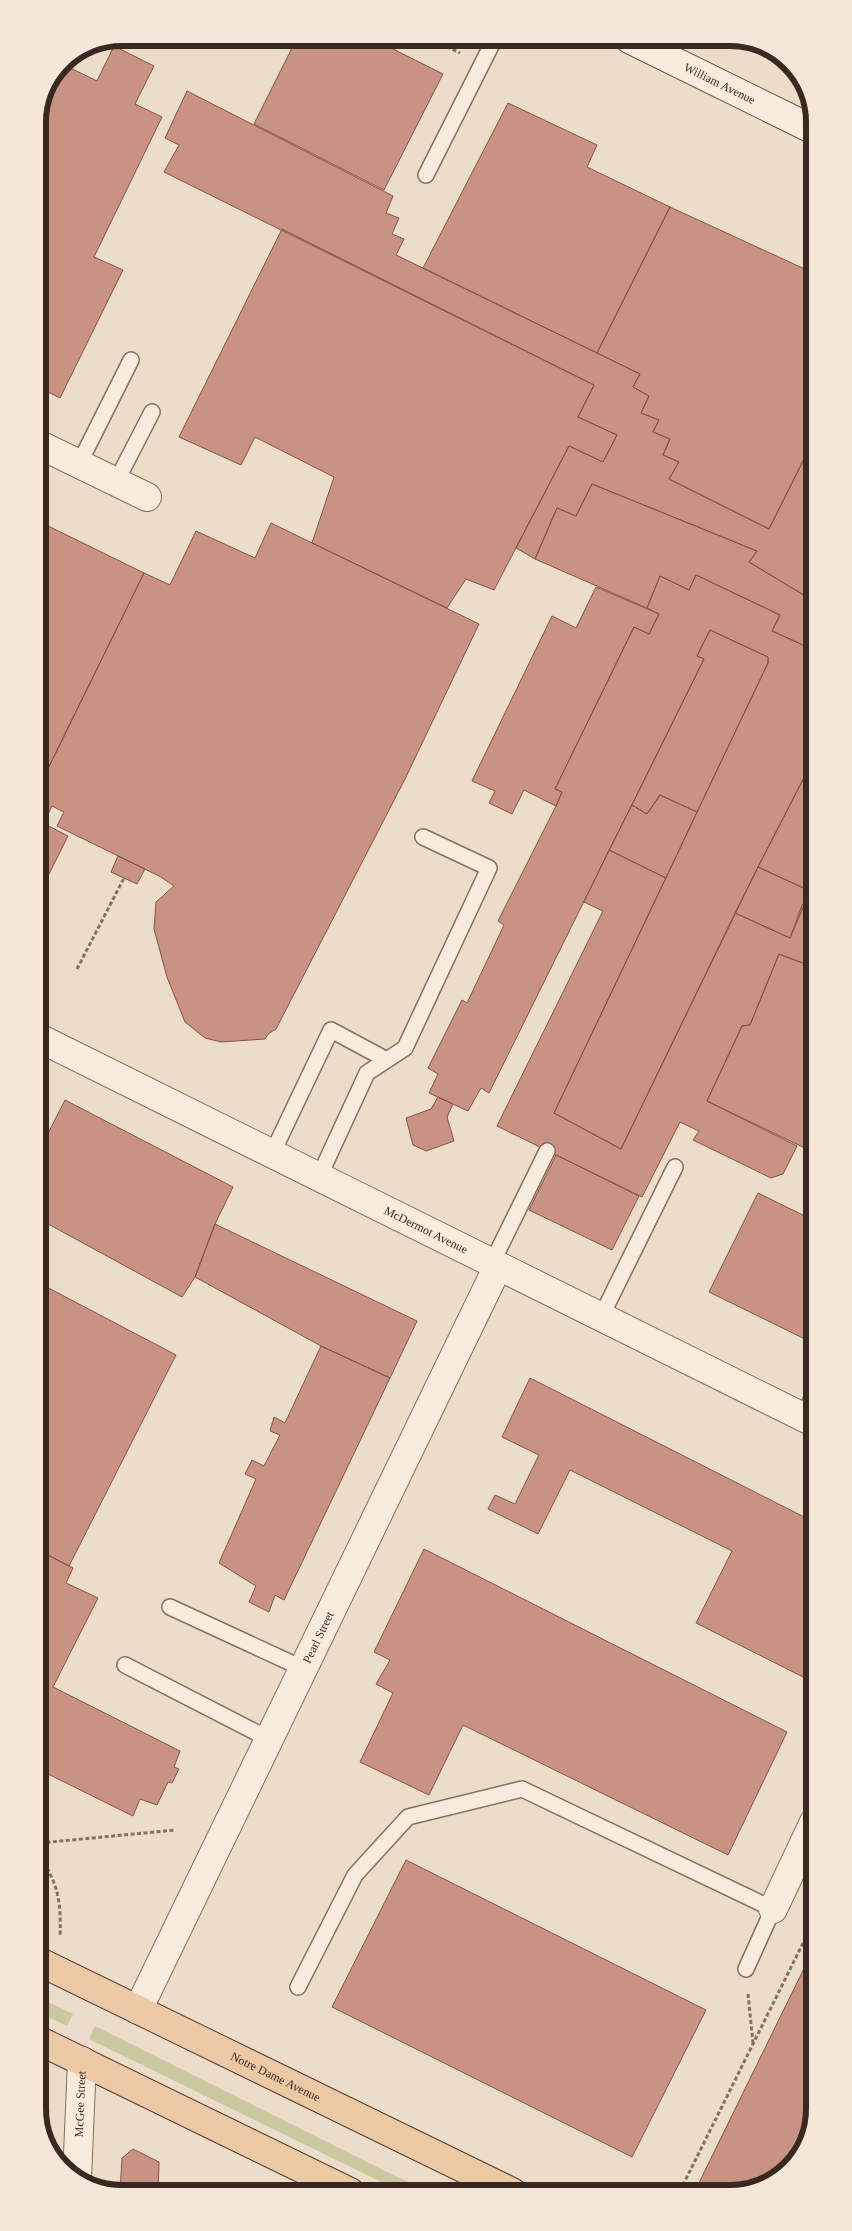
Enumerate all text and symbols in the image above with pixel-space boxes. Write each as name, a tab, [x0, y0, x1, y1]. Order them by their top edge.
street label: William Avenue	[682, 60, 758, 107]
street label: McDermot Avenue	[382, 1203, 470, 1257]
street label: Pearl Street	[300, 1609, 337, 1665]
street label: Notre Dame Avenue	[229, 2049, 323, 2104]
street label: McGee Street	[72, 2070, 89, 2138]

